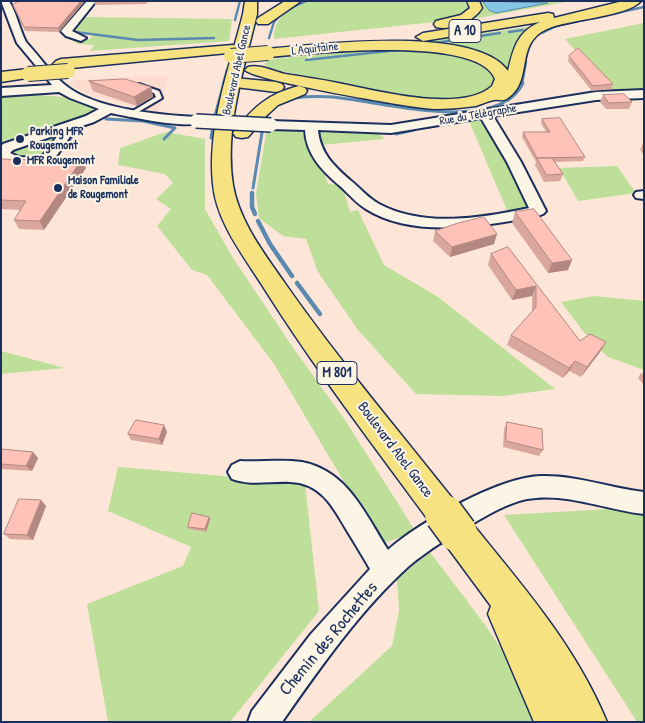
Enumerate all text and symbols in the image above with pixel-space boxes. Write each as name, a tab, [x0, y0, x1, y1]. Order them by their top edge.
road number: A 10	[449, 20, 481, 42]
street label: Boulevard Abel Gance	[220, 24, 254, 116]
street label: L'Aquitaine	[291, 39, 339, 59]
street label: Rue du Télégraphe	[438, 101, 518, 129]
place label: Parking MFR Rougemont	[30, 125, 83, 153]
marker: Parking MFR Rougemont	[14, 133, 26, 145]
place label: MFR Rougemont	[27, 154, 95, 168]
marker: MFR Rougemont	[11, 155, 23, 167]
place label: Maison Familiale de Rougemont	[68, 174, 139, 202]
marker: Maison Familiale de Rougemont	[52, 182, 64, 194]
road number: M 801	[317, 362, 357, 384]
street label: Boulevard Abel Gance	[353, 399, 437, 501]
street label: Chemin des Rochettes	[275, 578, 383, 700]

